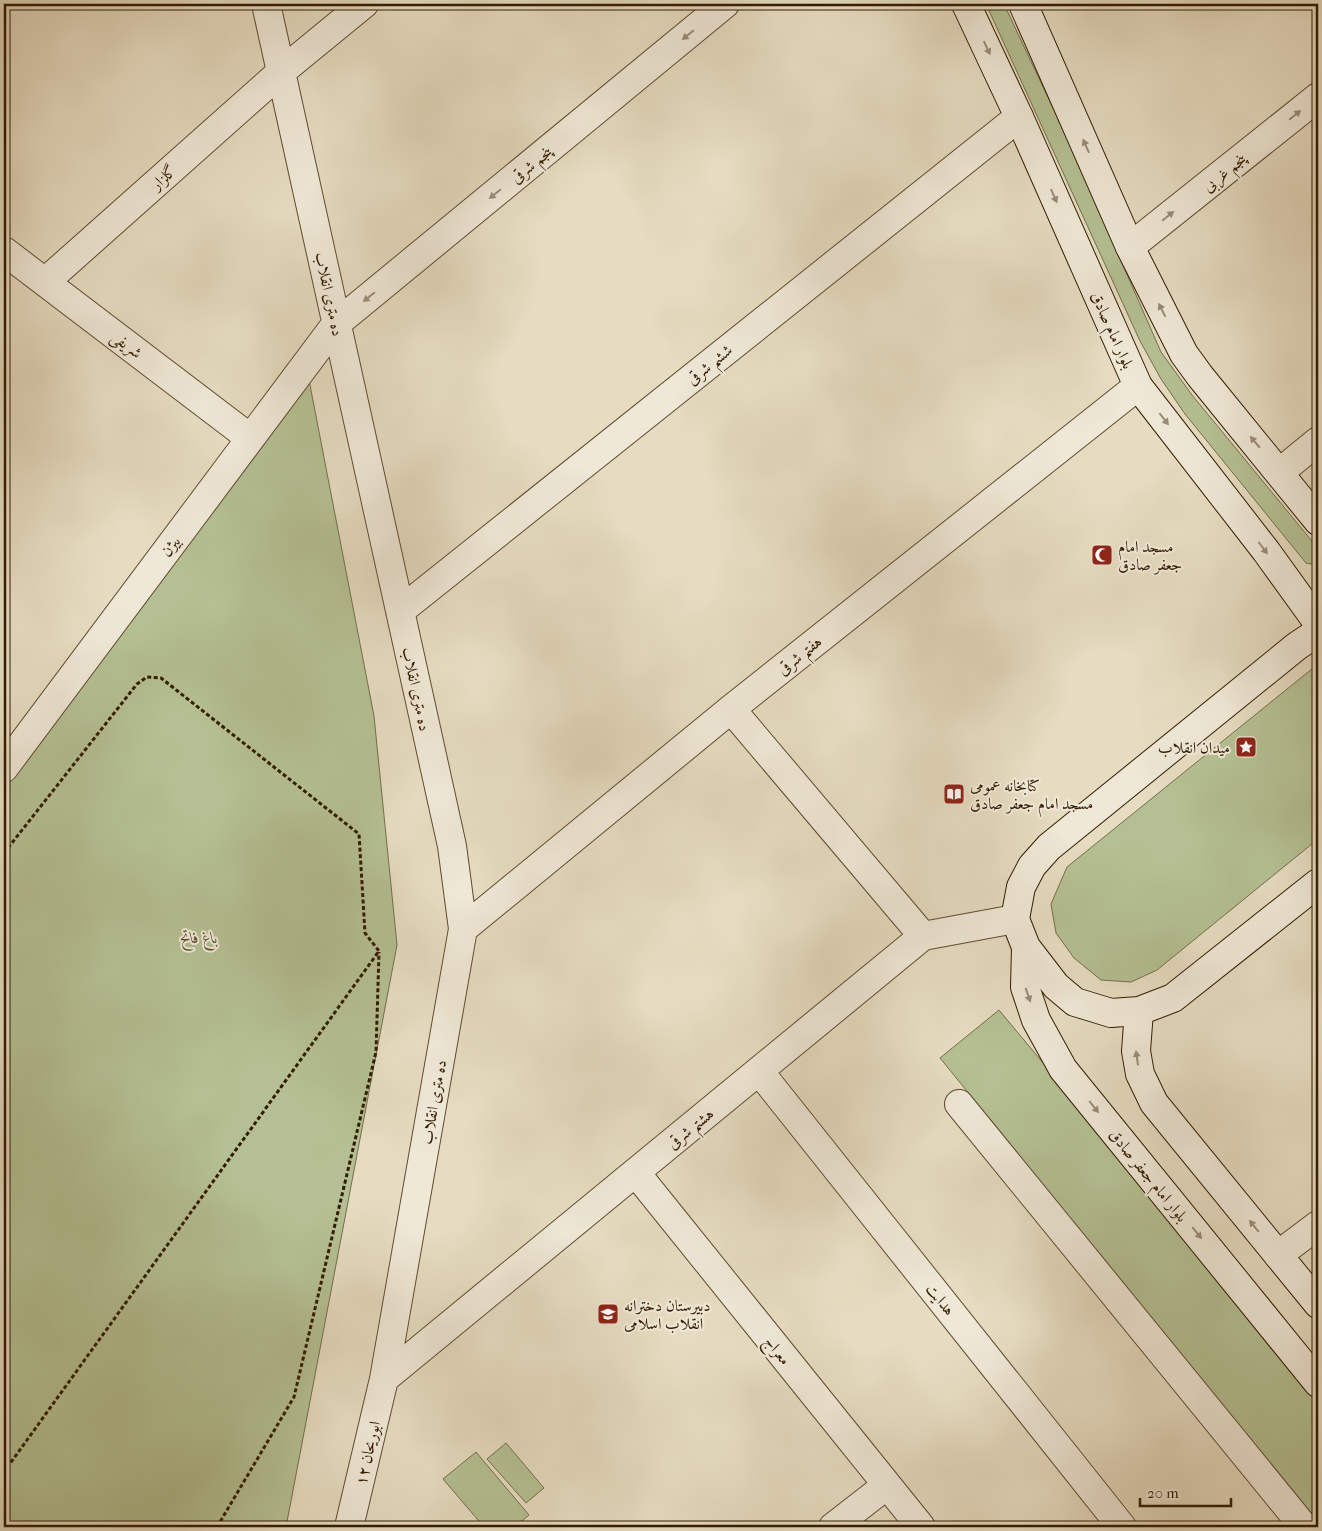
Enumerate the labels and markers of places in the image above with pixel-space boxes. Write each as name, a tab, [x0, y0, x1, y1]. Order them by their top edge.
place label: مسجد امام جعفر صادق	[1118, 537, 1182, 575]
mosque icon: مسجد امام جعفر صادق	[1090, 543, 1114, 567]
place icon: میدان انقلاب	[1234, 735, 1258, 759]
place label: میدان انقلاب	[1158, 738, 1230, 758]
place label: کتابخانه عمومی مسجد امام جعفر صادق	[970, 776, 1093, 818]
library icon: کتابخانه عمومی مسجد امام جعفر صادق	[942, 782, 966, 806]
place label: دبیرستان دخترانه انقلاب اسلامی	[624, 1296, 711, 1334]
school or university icon: دبیرستان دخترانه انقلاب اسلامی	[596, 1302, 620, 1326]

